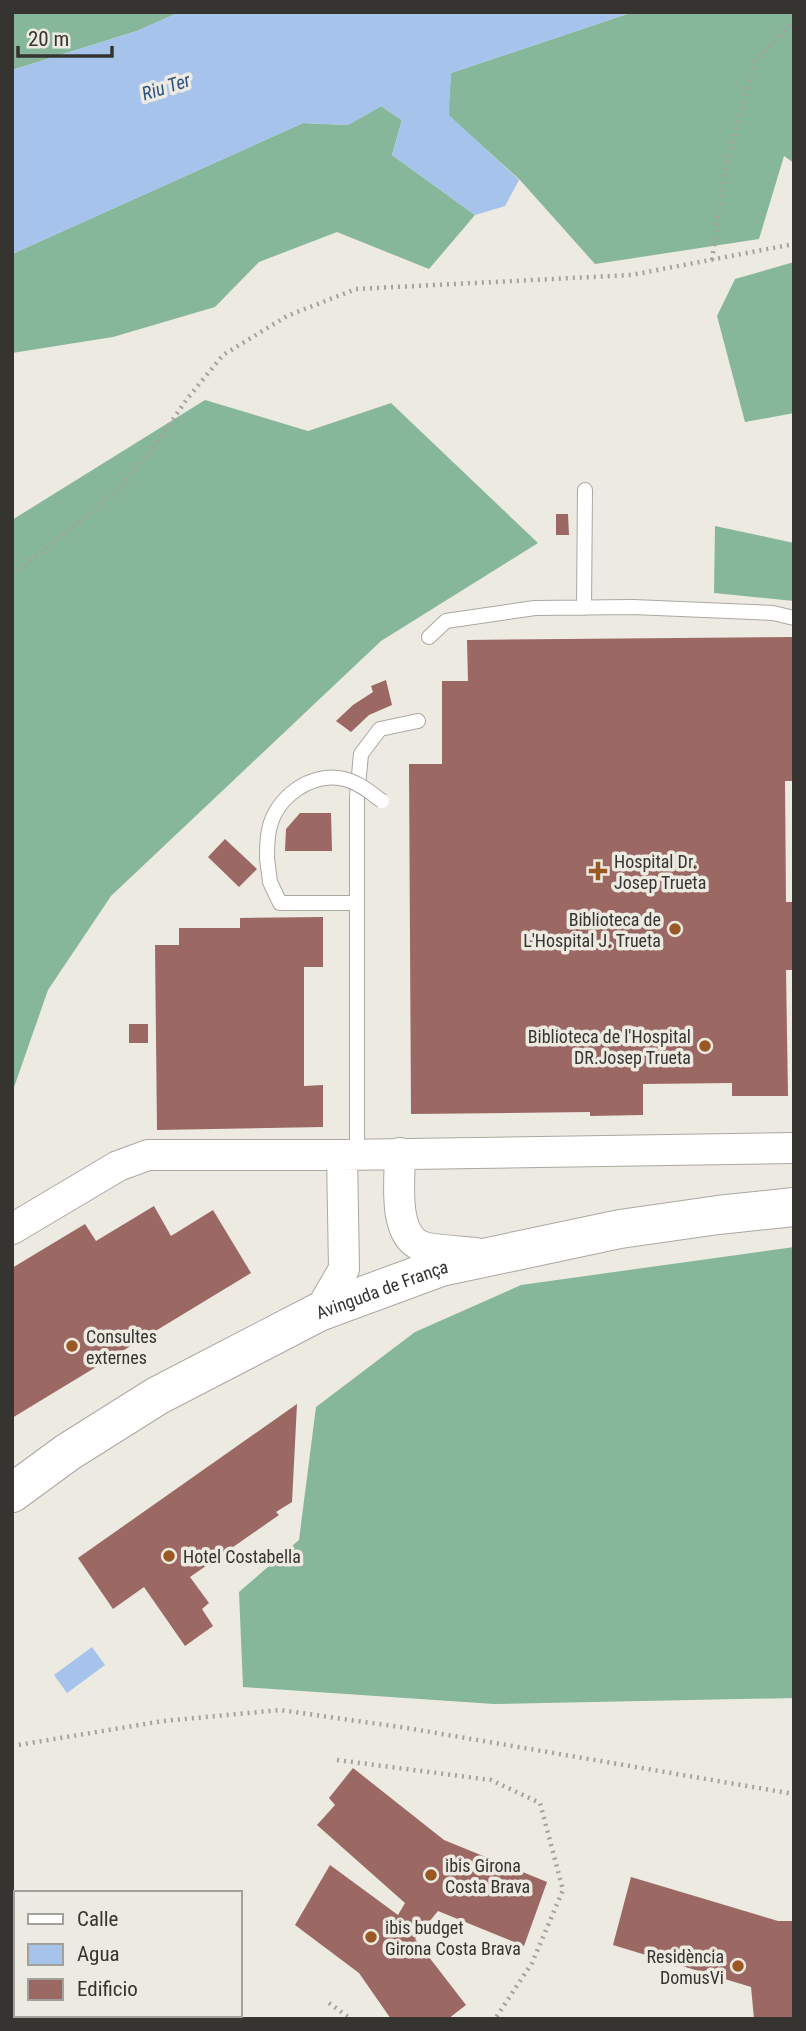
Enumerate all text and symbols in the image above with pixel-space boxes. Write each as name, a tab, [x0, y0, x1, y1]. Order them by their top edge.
scale bar	[18, 14, 112, 58]
text: 20 m	[28, 27, 69, 51]
water label: Riu Ter	[139, 68, 194, 106]
place label: Hospital Dr. Josep Trueta	[614, 851, 706, 893]
marker: Hospital Dr. Josep Trueta	[588, 861, 608, 881]
place label: Biblioteca de L'Hospital J. Trueta	[523, 909, 661, 951]
marker: Biblioteca de L'Hospital J. Trueta	[667, 921, 683, 937]
place label: Biblioteca de l'Hospital DR.Josep Trueta	[528, 1026, 691, 1068]
marker: Biblioteca de l'Hospital DR.Josep Trueta	[697, 1038, 713, 1054]
street label: Avinguda de França	[313, 1255, 450, 1323]
place label: Consultes externes	[86, 1326, 157, 1368]
marker: Consultes externes	[64, 1338, 80, 1354]
place label: Hotel Costabella	[183, 1546, 301, 1567]
marker: Hotel Costabella	[161, 1548, 177, 1564]
place label: ibis Girona Costa Brava	[445, 1855, 530, 1897]
marker: ibis Girona Costa Brava	[423, 1867, 439, 1883]
legend	[14, 1891, 242, 2017]
text: Calle	[77, 1907, 119, 1931]
place label: ibis budget Girona Costa Brava	[385, 1917, 521, 1959]
marker: ibis budget Girona Costa Brava	[363, 1929, 379, 1945]
text: Agua	[77, 1942, 120, 1966]
place label: Residència DomusVi	[647, 1946, 724, 1988]
marker: Residència DomusVi	[730, 1958, 746, 1974]
text: Edificio	[77, 1977, 138, 2001]

